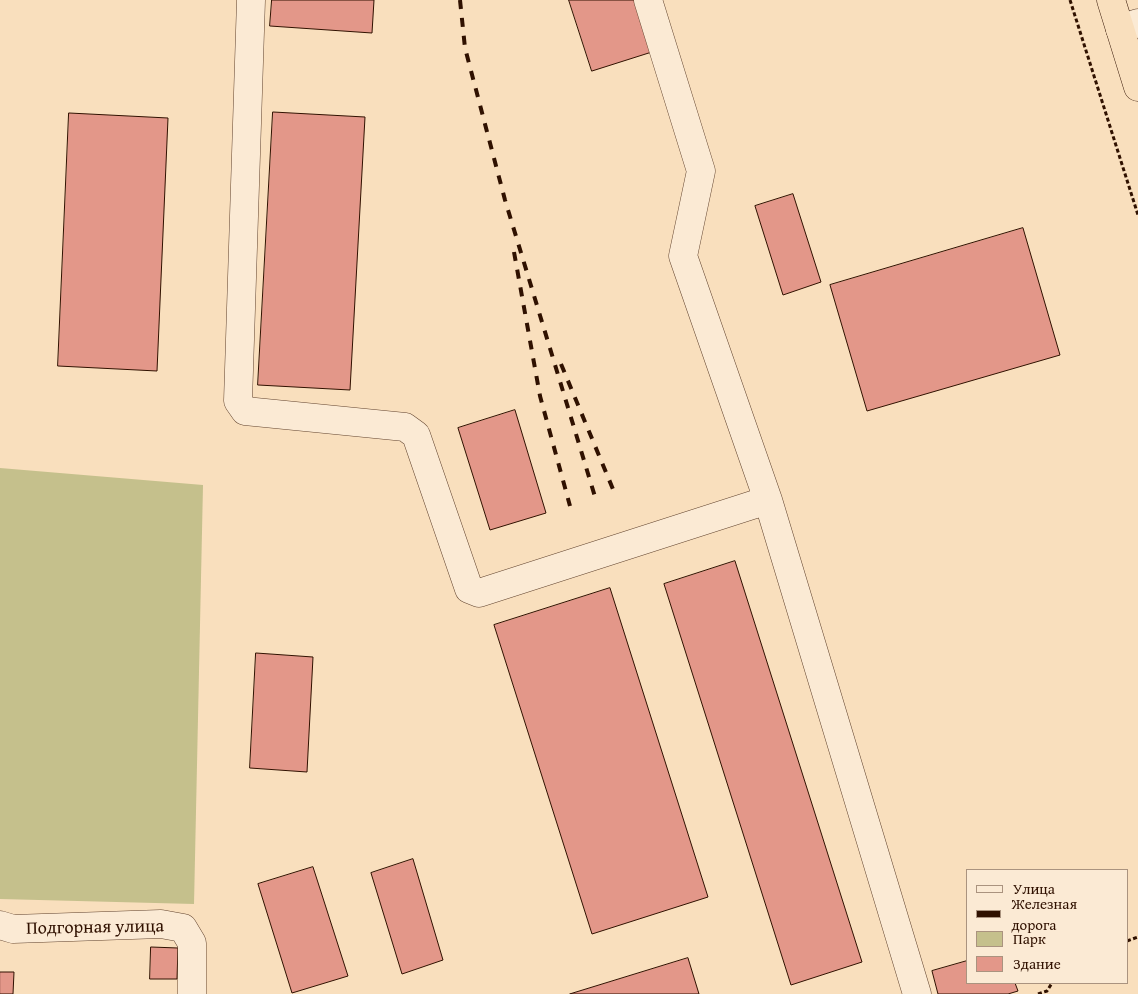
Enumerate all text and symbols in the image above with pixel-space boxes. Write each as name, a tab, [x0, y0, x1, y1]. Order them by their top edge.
legend	[966, 869, 1128, 984]
text: Улица	[1013, 878, 1055, 899]
text: Железная дорога	[1011, 893, 1077, 935]
street label: Подгорная улица	[26, 916, 164, 940]
text: Парк	[1013, 928, 1046, 949]
text: Здание	[1013, 953, 1061, 974]

